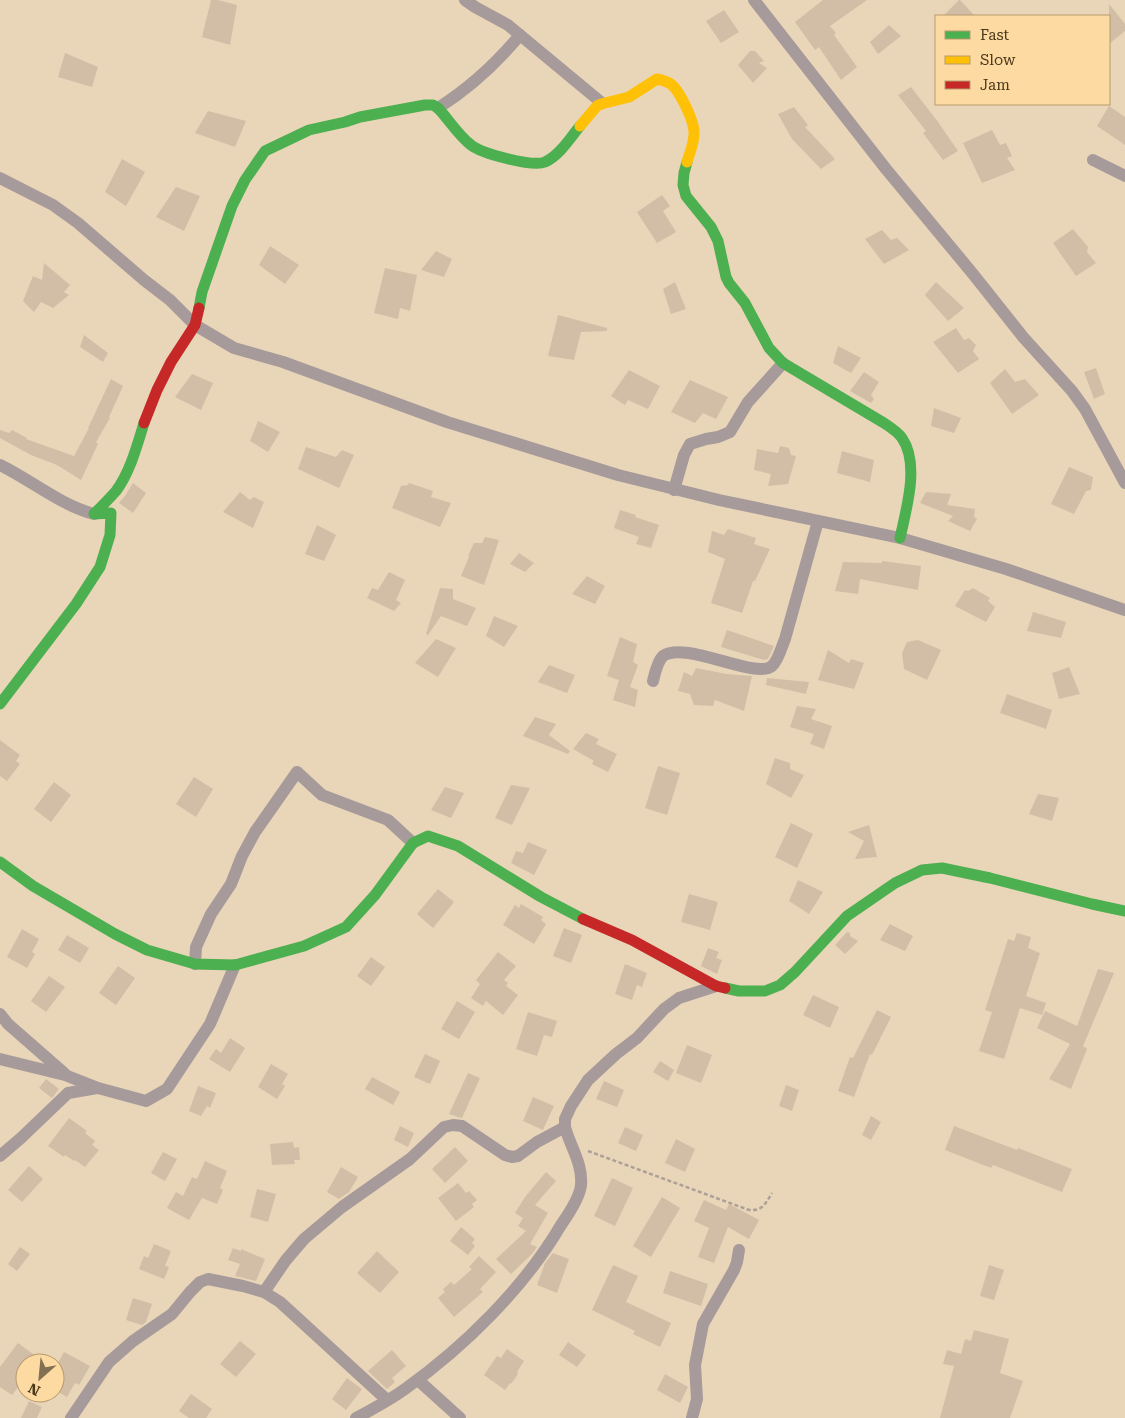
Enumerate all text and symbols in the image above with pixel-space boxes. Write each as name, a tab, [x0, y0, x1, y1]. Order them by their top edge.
legend	[935, 15, 1110, 105]
text: Fast	[980, 26, 1010, 44]
text: Slow	[980, 51, 1016, 69]
text: Jam	[980, 76, 1010, 94]
north arrow	[15, 1353, 65, 1403]
text: N	[25, 1380, 43, 1399]

